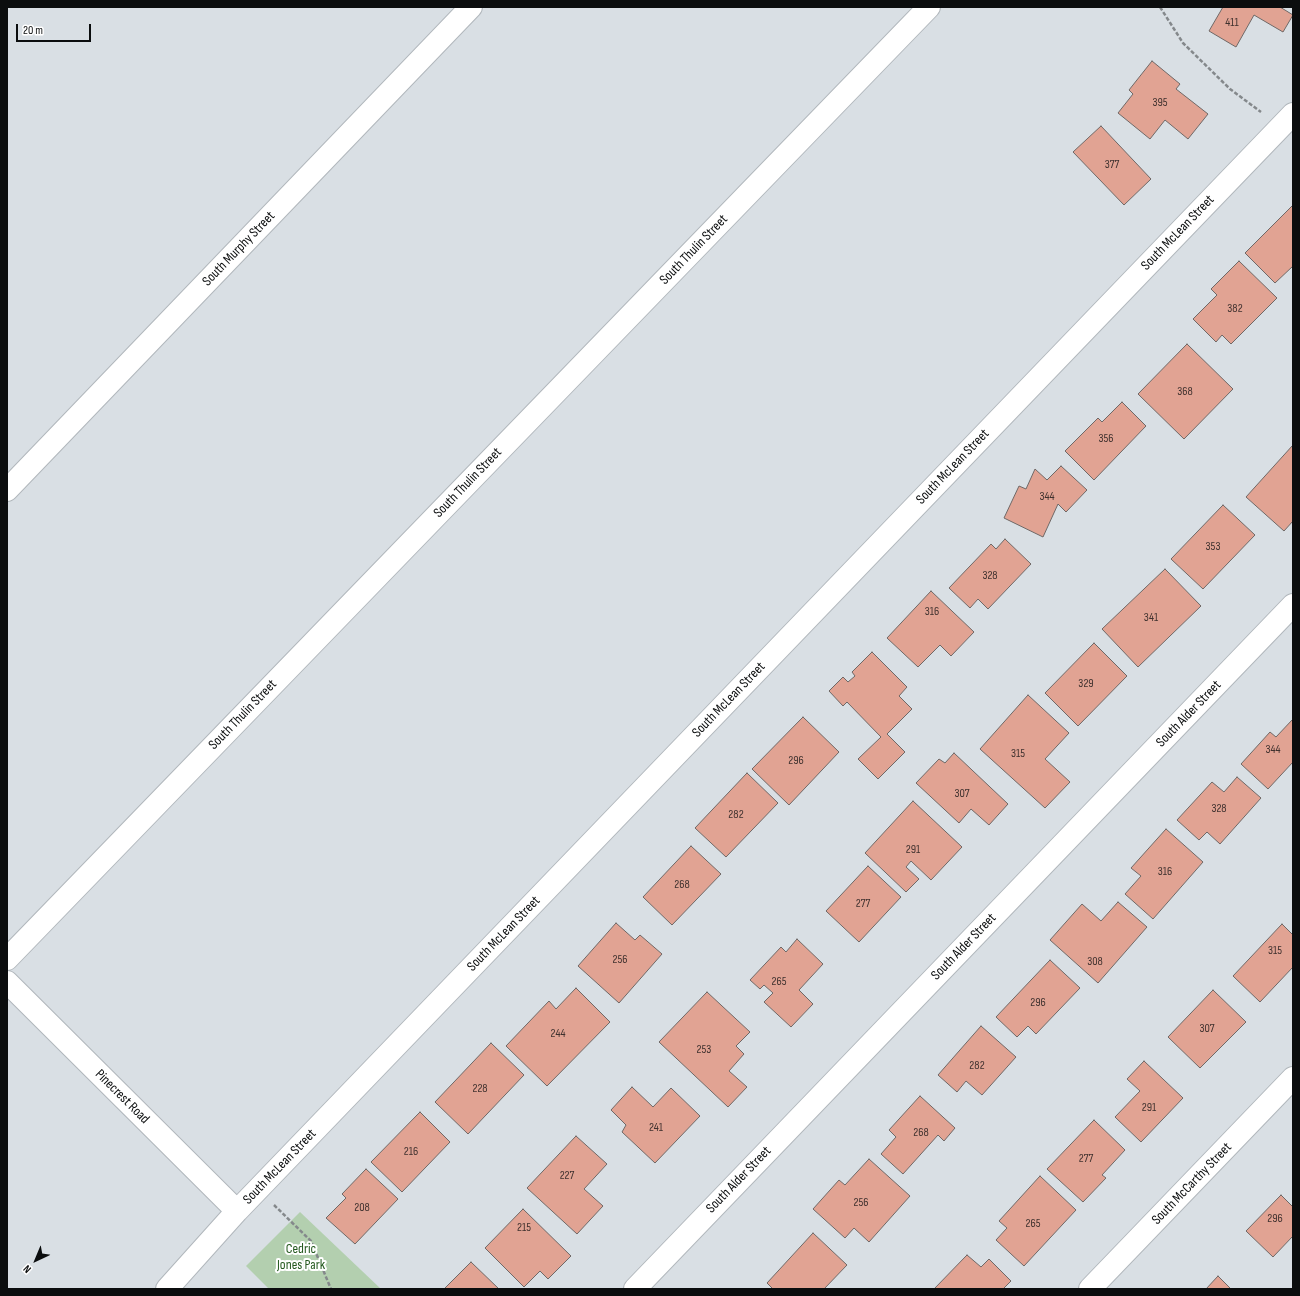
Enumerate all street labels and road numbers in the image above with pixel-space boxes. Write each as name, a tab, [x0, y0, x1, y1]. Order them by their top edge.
street label: South McLean Street	[1138, 192, 1218, 274]
street label: South Murphy Street	[199, 208, 279, 290]
street label: South Thulin Street	[656, 212, 732, 288]
street label: South McLean Street	[913, 426, 993, 508]
street label: South Thulin Street	[430, 445, 506, 521]
street label: South McLean Street	[689, 659, 769, 741]
street label: South Thulin Street	[205, 677, 281, 753]
street label: South Alder Street	[1153, 677, 1225, 751]
street label: South McLean Street	[464, 893, 544, 975]
street label: South Alder Street	[928, 910, 1000, 984]
street label: Pinecrest Road	[91, 1066, 153, 1128]
street label: South McLean Street	[240, 1126, 320, 1208]
street label: South McCarthy Street	[1149, 1139, 1235, 1229]
street label: South Alder Street	[703, 1143, 775, 1217]

